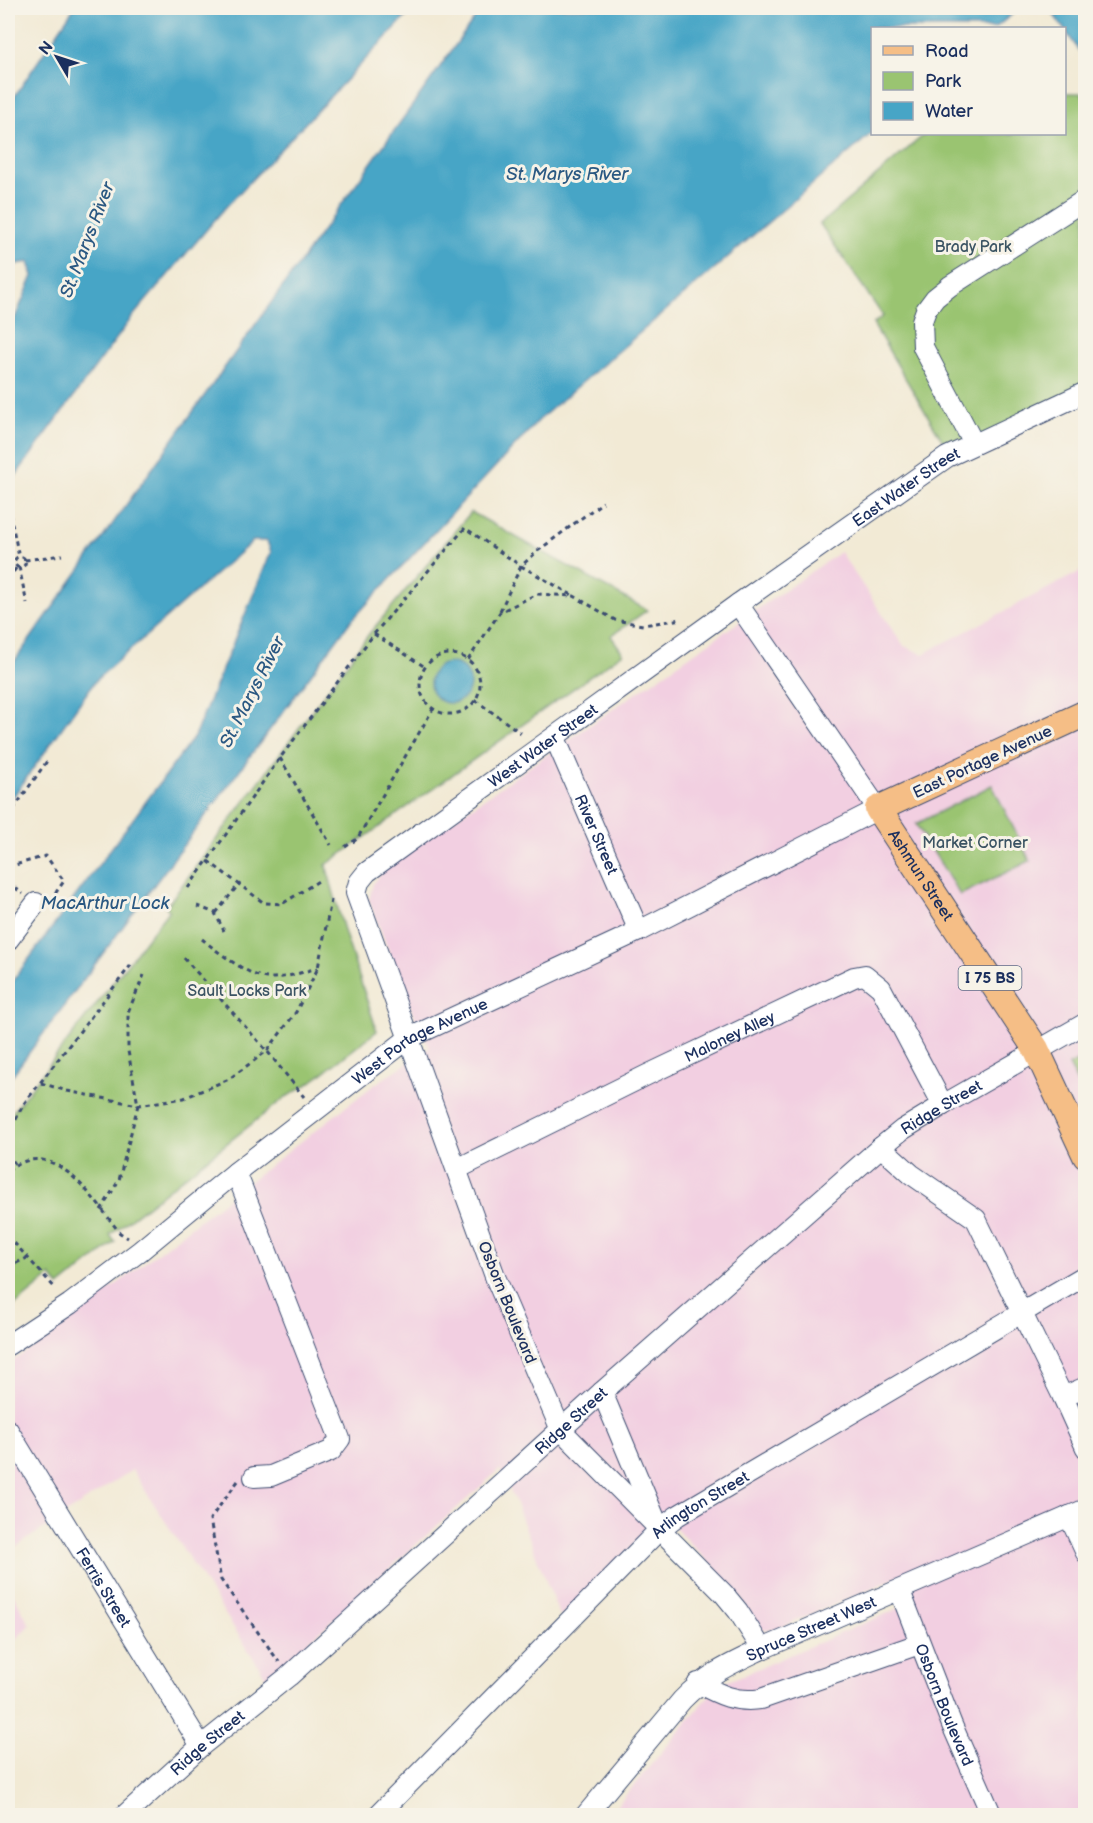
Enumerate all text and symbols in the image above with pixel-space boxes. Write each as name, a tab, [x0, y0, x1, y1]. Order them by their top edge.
north arrow	[27, 27, 87, 87]
legend	[871, 27, 1066, 135]
text: N	[35, 38, 58, 59]
text: Road	[925, 41, 969, 62]
text: Park	[925, 71, 961, 92]
text: Water	[925, 101, 973, 122]
water label: St. Marys River	[506, 164, 629, 185]
water label: St. Marys River	[56, 178, 120, 301]
park label: Brady Park	[934, 238, 1012, 257]
street label: East Water Street	[849, 444, 963, 532]
water label: St. Marys River	[215, 632, 290, 751]
street label: West Water Street	[485, 701, 602, 792]
street label: East Portage Avenue	[910, 722, 1056, 803]
street label: River Street	[570, 792, 621, 878]
street label: Ashmun Street	[883, 827, 957, 925]
park label: Market Corner	[922, 834, 1028, 853]
water label: MacArthur Lock	[41, 893, 170, 914]
road number: I 75 BS	[958, 966, 1022, 990]
park label: Sault Locks Park	[188, 982, 307, 1001]
street label: West Portage Avenue	[349, 995, 491, 1089]
street label: Maloney Alley	[682, 1008, 779, 1067]
street label: Ridge Street	[898, 1077, 986, 1139]
street label: Osborn Boulevard	[473, 1239, 540, 1366]
street label: Ridge Street	[532, 1384, 612, 1459]
street label: Arlington Street	[648, 1468, 753, 1543]
street label: Ferris Street	[71, 1545, 134, 1631]
street label: Spruce Street West	[743, 1593, 879, 1666]
street label: Osborn Boulevard	[910, 1641, 977, 1769]
street label: Ridge Street	[167, 1707, 249, 1780]

